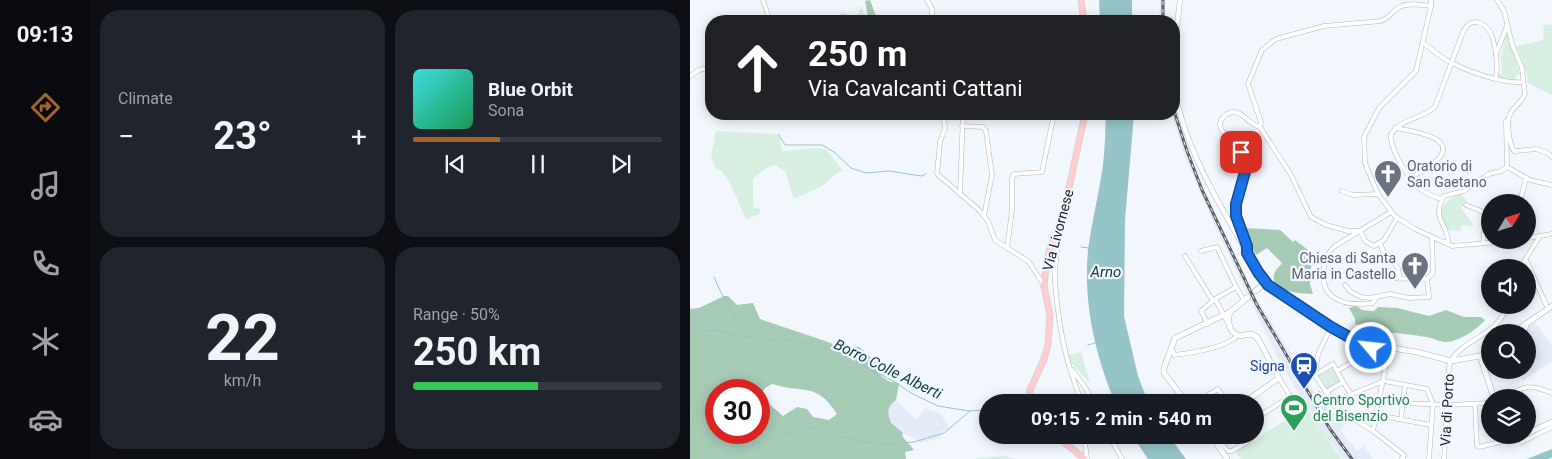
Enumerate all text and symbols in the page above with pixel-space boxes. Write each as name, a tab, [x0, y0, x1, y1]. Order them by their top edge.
text: 09:13	[17, 22, 73, 47]
text: 250 m	[808, 34, 907, 75]
icon: ahead	[725, 35, 790, 100]
text: Via Cavalcanti Cattani	[808, 76, 1023, 101]
text: Blue Orbit	[488, 78, 573, 101]
text: Climate	[118, 89, 173, 108]
icon: directions	[28, 90, 63, 125]
text: Sona	[488, 101, 524, 120]
text: 23°	[213, 114, 272, 158]
text: −	[118, 120, 134, 153]
text: +	[351, 120, 367, 153]
pin	[1220, 131, 1262, 173]
icon: arrive	[1227, 138, 1255, 166]
icon: previous	[441, 150, 469, 178]
icon: pause	[524, 150, 552, 178]
icon: next	[607, 150, 635, 178]
place label: Oratorio di San Gaetano	[1407, 158, 1487, 190]
church icon: Oratorio di San Gaetano	[1373, 159, 1403, 198]
icon: music	[28, 168, 63, 203]
street label: Via Livornese	[1039, 188, 1077, 272]
north arrow	[1481, 194, 1536, 249]
map controls	[1481, 194, 1536, 444]
icon: phone	[28, 246, 63, 281]
place label: Chiesa di Santa Maria in Castello	[1292, 250, 1396, 282]
church icon: Chiesa di Santa Maria in Castello	[1400, 251, 1430, 290]
button: sound	[1481, 259, 1536, 314]
water label: Arno	[1090, 263, 1121, 281]
text: 22	[205, 300, 280, 376]
text: Range · 50%	[413, 305, 500, 324]
position arrow	[1344, 321, 1396, 373]
icon: climate	[28, 324, 63, 359]
button: search	[1481, 324, 1536, 379]
text: 250 km	[413, 330, 541, 374]
water label: Borro Colle Alberti	[831, 335, 945, 403]
station icon: Signa	[1289, 351, 1319, 390]
place label: Signa	[1250, 358, 1285, 374]
text: km/h	[224, 371, 261, 390]
street label: Via di Porto	[1437, 373, 1457, 447]
speed limit sign: 30	[705, 379, 770, 444]
button: layers	[1481, 389, 1536, 444]
place label: Centro Sportivo del Bisenzio	[1313, 392, 1410, 424]
sports icon: Centro Sportivo del Bisenzio	[1279, 393, 1309, 432]
icon: car	[28, 402, 63, 437]
text: 09:15 · 2 min · 540 m	[1031, 407, 1212, 430]

